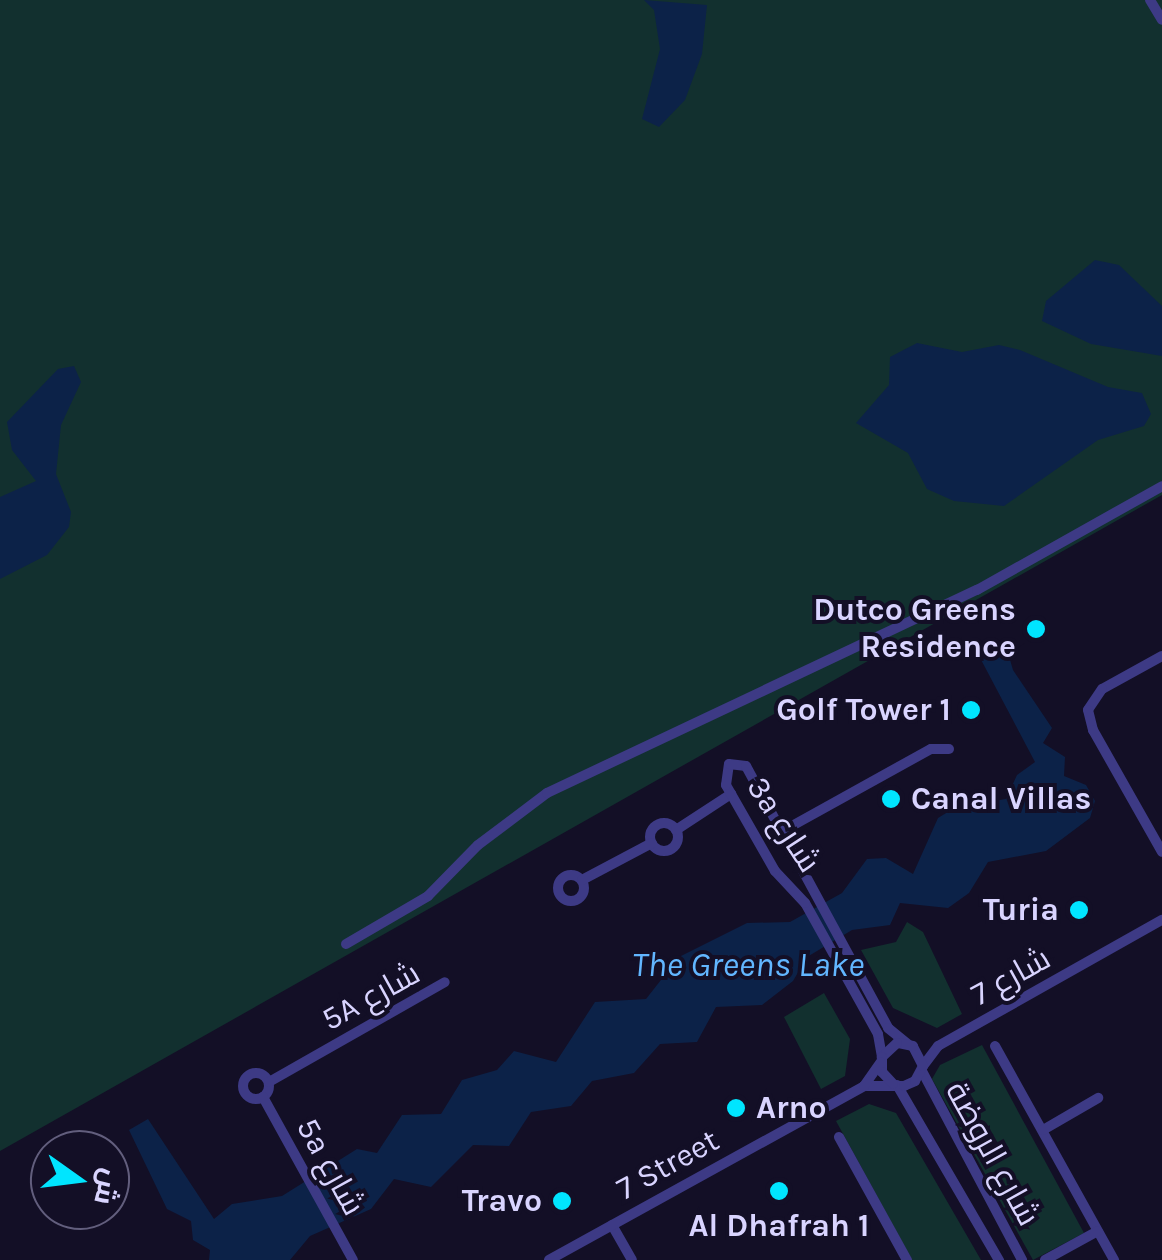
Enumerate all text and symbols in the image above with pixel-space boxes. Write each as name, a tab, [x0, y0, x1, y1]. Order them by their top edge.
place label: Dutco Greens Residence	[813, 592, 1016, 667]
marker: Dutco Greens Residence	[1025, 618, 1047, 640]
place label: Golf Tower 1	[776, 691, 951, 729]
marker: Golf Tower 1	[960, 699, 982, 721]
street label: 3a شارع	[738, 770, 828, 880]
place label: Canal Villas	[911, 780, 1091, 818]
marker: Canal Villas	[880, 788, 902, 810]
place label: Turia	[983, 891, 1059, 929]
marker: Turia	[1068, 899, 1090, 921]
street label: شارع 7	[965, 940, 1057, 1014]
water label: The Greens Lake	[632, 944, 864, 986]
street label: 5A شارع	[315, 955, 427, 1039]
street label: شارع الروضة	[937, 1075, 1047, 1233]
place label: Arno	[756, 1089, 827, 1127]
marker: Arno	[725, 1097, 747, 1119]
street label: 5a شارع	[288, 1112, 372, 1222]
street label: 7 Street	[610, 1121, 726, 1209]
north arrow	[30, 1130, 130, 1230]
text: ش	[87, 1165, 128, 1208]
marker: Al Dhafrah 1	[768, 1180, 790, 1202]
place label: Travo	[462, 1182, 542, 1220]
marker: Travo	[551, 1190, 573, 1212]
place label: Al Dhafrah 1	[689, 1207, 869, 1245]

